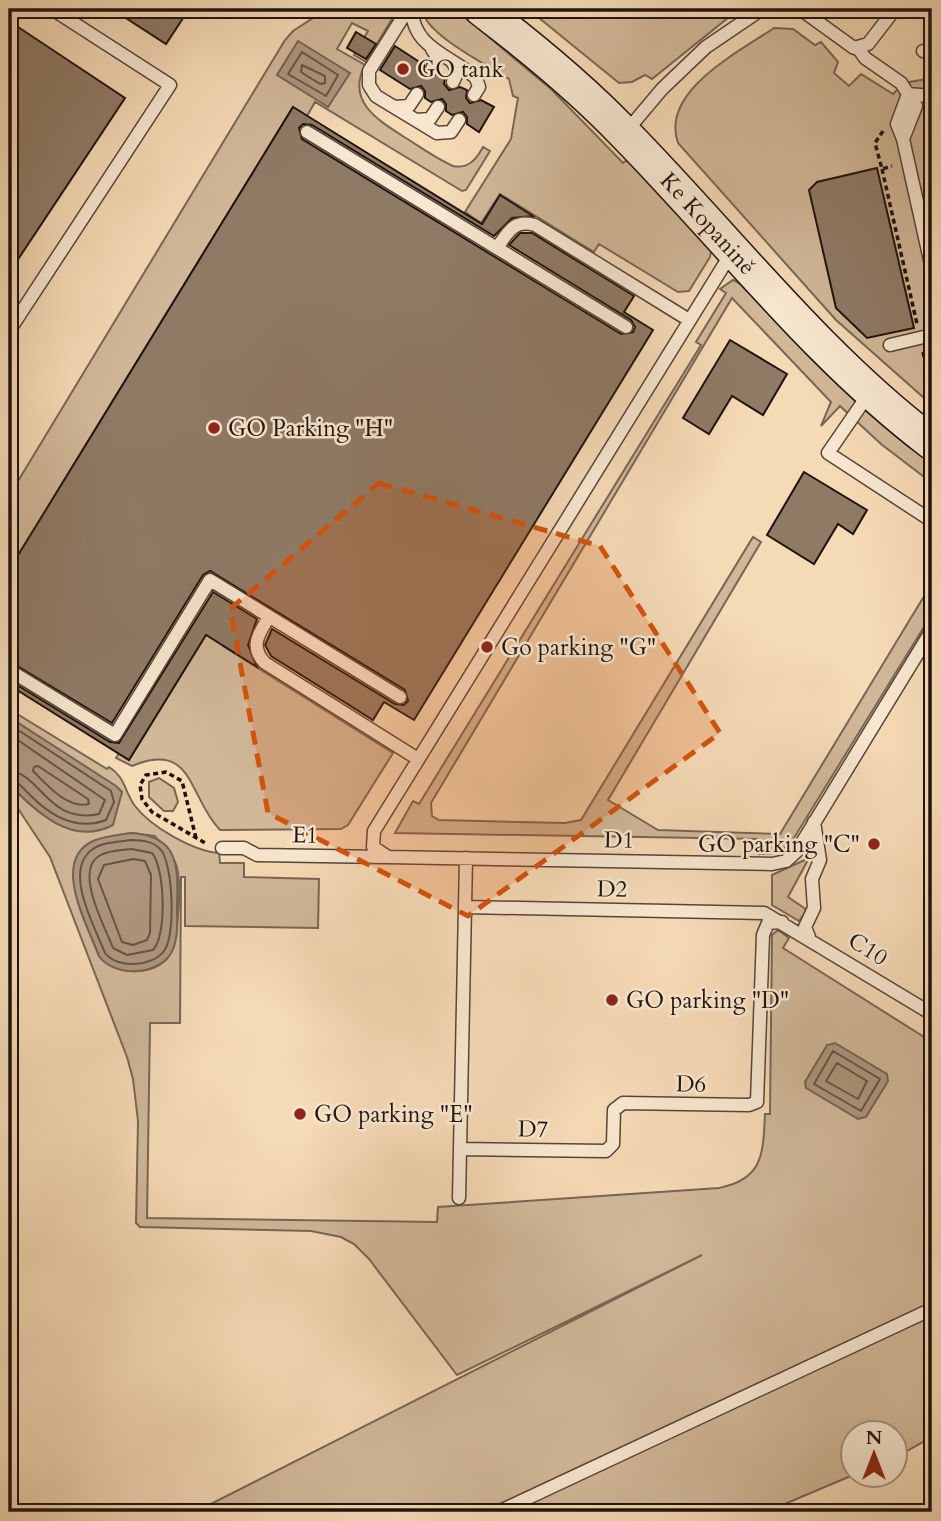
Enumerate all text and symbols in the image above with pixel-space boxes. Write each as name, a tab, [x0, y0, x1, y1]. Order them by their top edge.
place label: GO tank	[417, 54, 505, 85]
marker: GO tank	[395, 61, 411, 77]
street label: Ke Kopanině	[654, 165, 763, 281]
place label: GO Parking "H"	[228, 413, 393, 444]
marker: GO Parking "H"	[206, 420, 222, 436]
place label: Go parking "G"	[501, 632, 656, 663]
marker: Go parking "G"	[479, 639, 495, 655]
street label: E1	[292, 819, 318, 851]
street label: D1	[603, 824, 635, 856]
place label: GO parking "C"	[698, 829, 860, 860]
marker: GO parking "C"	[866, 836, 882, 852]
street label: D2	[596, 873, 628, 905]
street label: C10	[842, 925, 894, 973]
place label: GO parking "D"	[626, 985, 789, 1016]
marker: GO parking "D"	[604, 992, 620, 1008]
street label: D6	[675, 1068, 707, 1100]
place label: GO parking "E"	[314, 1099, 473, 1130]
marker: GO parking "E"	[292, 1106, 308, 1122]
street label: D7	[517, 1113, 549, 1145]
north arrow	[839, 1420, 909, 1490]
text: N	[866, 1425, 883, 1451]

